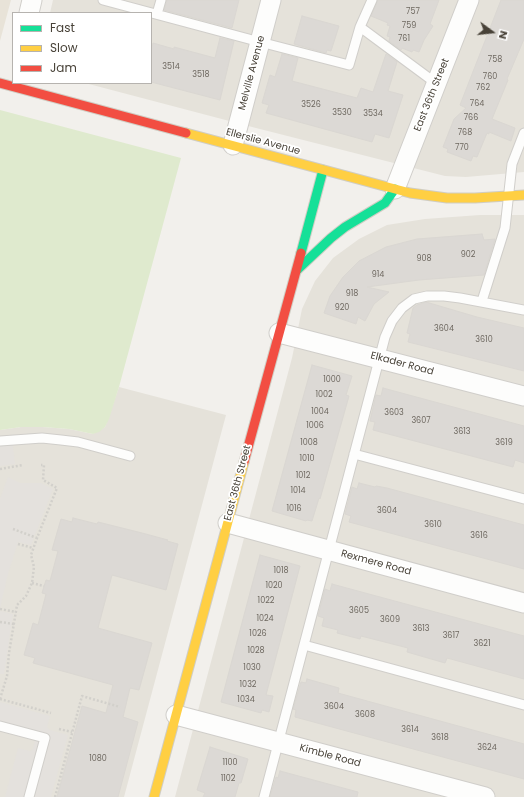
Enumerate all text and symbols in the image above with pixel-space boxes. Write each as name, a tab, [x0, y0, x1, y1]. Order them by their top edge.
house number: 757	[406, 7, 420, 17]
legend	[12, 12, 152, 84]
north arrow	[472, 12, 512, 52]
text: Fast	[50, 19, 75, 36]
house number: 759	[402, 21, 416, 31]
text: N	[495, 29, 512, 41]
street label: Melville Avenue	[236, 34, 268, 112]
house number: 761	[398, 34, 410, 44]
text: Slow	[50, 39, 78, 56]
house number: 758	[488, 55, 502, 65]
street label: East 36th Street	[412, 57, 452, 133]
text: Jam	[50, 59, 77, 76]
house number: 3514	[162, 62, 180, 72]
house number: 3518	[192, 70, 210, 80]
house number: 760	[483, 72, 497, 82]
house number: 762	[476, 83, 490, 93]
house number: 764	[470, 99, 484, 109]
house number: 3526	[301, 100, 321, 110]
house number: 3530	[332, 108, 352, 118]
house number: 3534	[363, 109, 383, 119]
house number: 766	[464, 113, 478, 123]
street label: Ellerslie Avenue	[224, 126, 302, 158]
house number: 768	[458, 128, 472, 138]
house number: 770	[455, 143, 469, 153]
house number: 902	[461, 250, 475, 260]
house number: 908	[416, 254, 432, 264]
house number: 914	[372, 270, 384, 280]
house number: 918	[346, 289, 358, 299]
house number: 920	[335, 303, 349, 313]
house number: 3604	[434, 324, 454, 334]
house number: 3610	[475, 335, 493, 345]
street label: Elkader Road	[369, 350, 435, 378]
house number: 1000	[323, 375, 341, 385]
house number: 1002	[315, 390, 333, 400]
house number: 1004	[311, 407, 329, 417]
house number: 3603	[384, 408, 404, 418]
house number: 3607	[411, 416, 431, 426]
house number: 1006	[306, 421, 324, 431]
house number: 3613	[453, 427, 471, 437]
house number: 1008	[300, 438, 318, 448]
house number: 3619	[495, 438, 513, 448]
street label: East 36th Street	[222, 444, 254, 522]
house number: 1010	[299, 454, 315, 464]
house number: 1012	[296, 471, 310, 481]
house number: 1014	[290, 486, 306, 496]
house number: 1016	[286, 504, 302, 514]
house number: 3604	[377, 506, 397, 516]
house number: 3610	[424, 520, 442, 530]
house number: 3616	[470, 531, 488, 541]
street label: Rexmere Road	[340, 548, 412, 578]
house number: 1018	[273, 566, 289, 576]
house number: 1020	[265, 581, 283, 591]
house number: 1022	[258, 596, 274, 606]
house number: 3605	[349, 606, 369, 616]
house number: 1024	[256, 614, 274, 624]
house number: 3609	[380, 615, 400, 625]
house number: 3613	[412, 624, 430, 634]
house number: 1026	[249, 629, 267, 639]
house number: 3617	[443, 631, 459, 641]
house number: 3621	[474, 639, 490, 649]
house number: 1028	[247, 646, 265, 656]
house number: 1030	[243, 663, 261, 673]
house number: 1032	[240, 680, 256, 690]
house number: 1034	[237, 695, 255, 705]
house number: 3604	[324, 702, 344, 712]
house number: 3608	[355, 710, 375, 720]
house number: 3614	[401, 725, 419, 735]
house number: 3618	[431, 733, 449, 743]
street label: Kimble Road	[298, 742, 362, 770]
house number: 3624	[477, 743, 497, 753]
house number: 1080	[89, 754, 107, 764]
house number: 1100	[222, 758, 238, 768]
house number: 1102	[221, 774, 235, 784]

